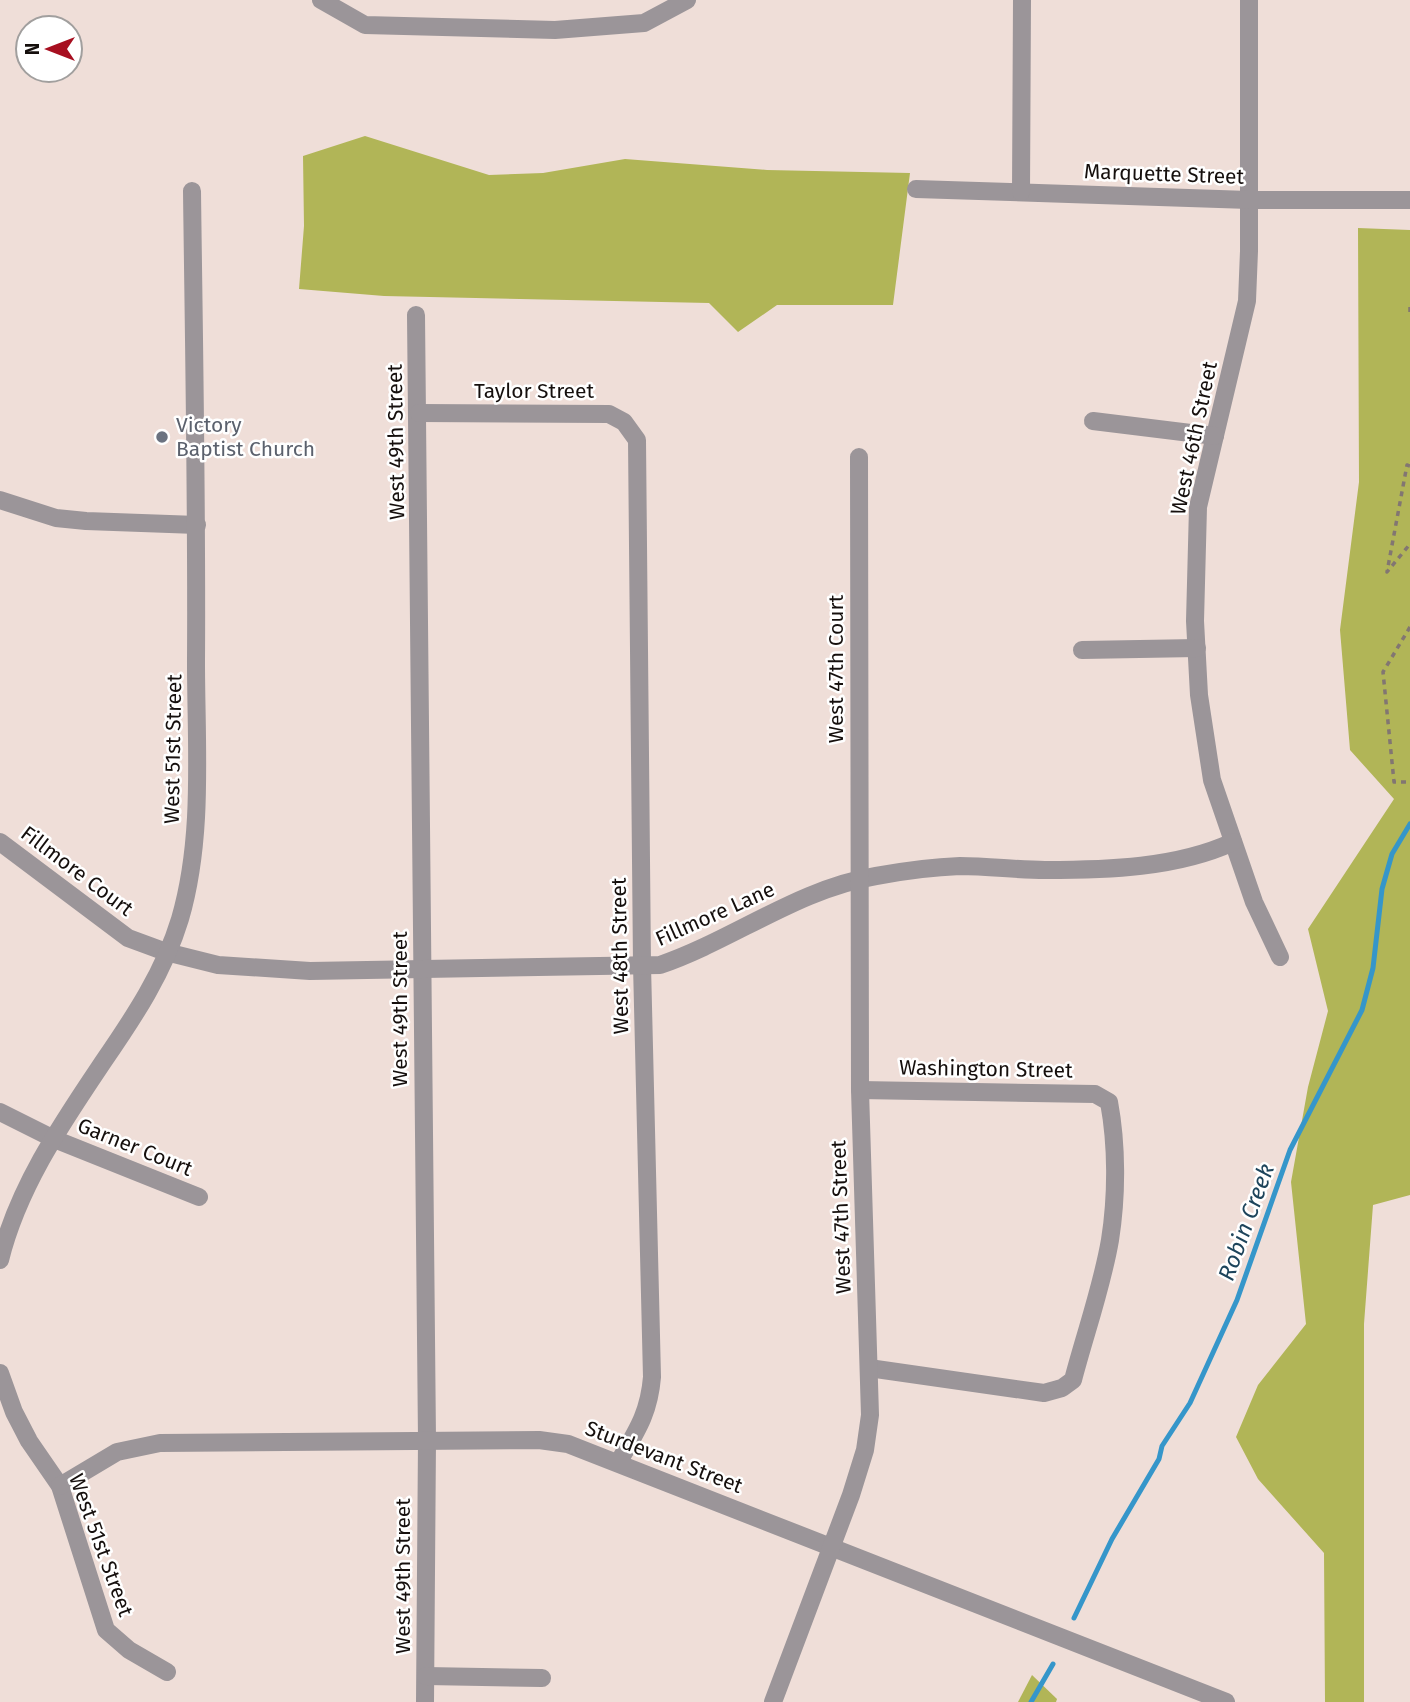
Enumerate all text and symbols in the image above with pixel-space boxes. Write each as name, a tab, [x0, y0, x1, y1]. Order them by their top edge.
north arrow	[14, 14, 84, 84]
text: N	[21, 43, 44, 55]
street label: Marquette Street	[1083, 158, 1245, 190]
street label: West 46th Street	[1165, 358, 1223, 517]
street label: West 49th Street	[382, 364, 410, 520]
street label: Taylor Street	[474, 378, 595, 404]
place label: Victory Baptist Church	[176, 412, 315, 462]
marker: Victory Baptist Church	[154, 429, 170, 445]
street label: West 47th Court	[823, 594, 849, 743]
street label: West 51st Street	[159, 673, 187, 824]
street label: Fillmore Court	[16, 820, 139, 922]
street label: Fillmore Lane	[651, 876, 779, 952]
street label: West 48th Street	[606, 877, 634, 1035]
street label: West 49th Street	[387, 931, 413, 1087]
street label: Washington Street	[899, 1054, 1073, 1084]
street label: Garner Court	[74, 1112, 197, 1182]
street label: West 47th Street	[825, 1139, 857, 1294]
water label: Robin Creek	[1212, 1160, 1280, 1284]
street label: Sturdevant Street	[582, 1415, 747, 1499]
street label: West 51st Street	[63, 1470, 139, 1620]
street label: West 49th Street	[390, 1498, 416, 1654]

